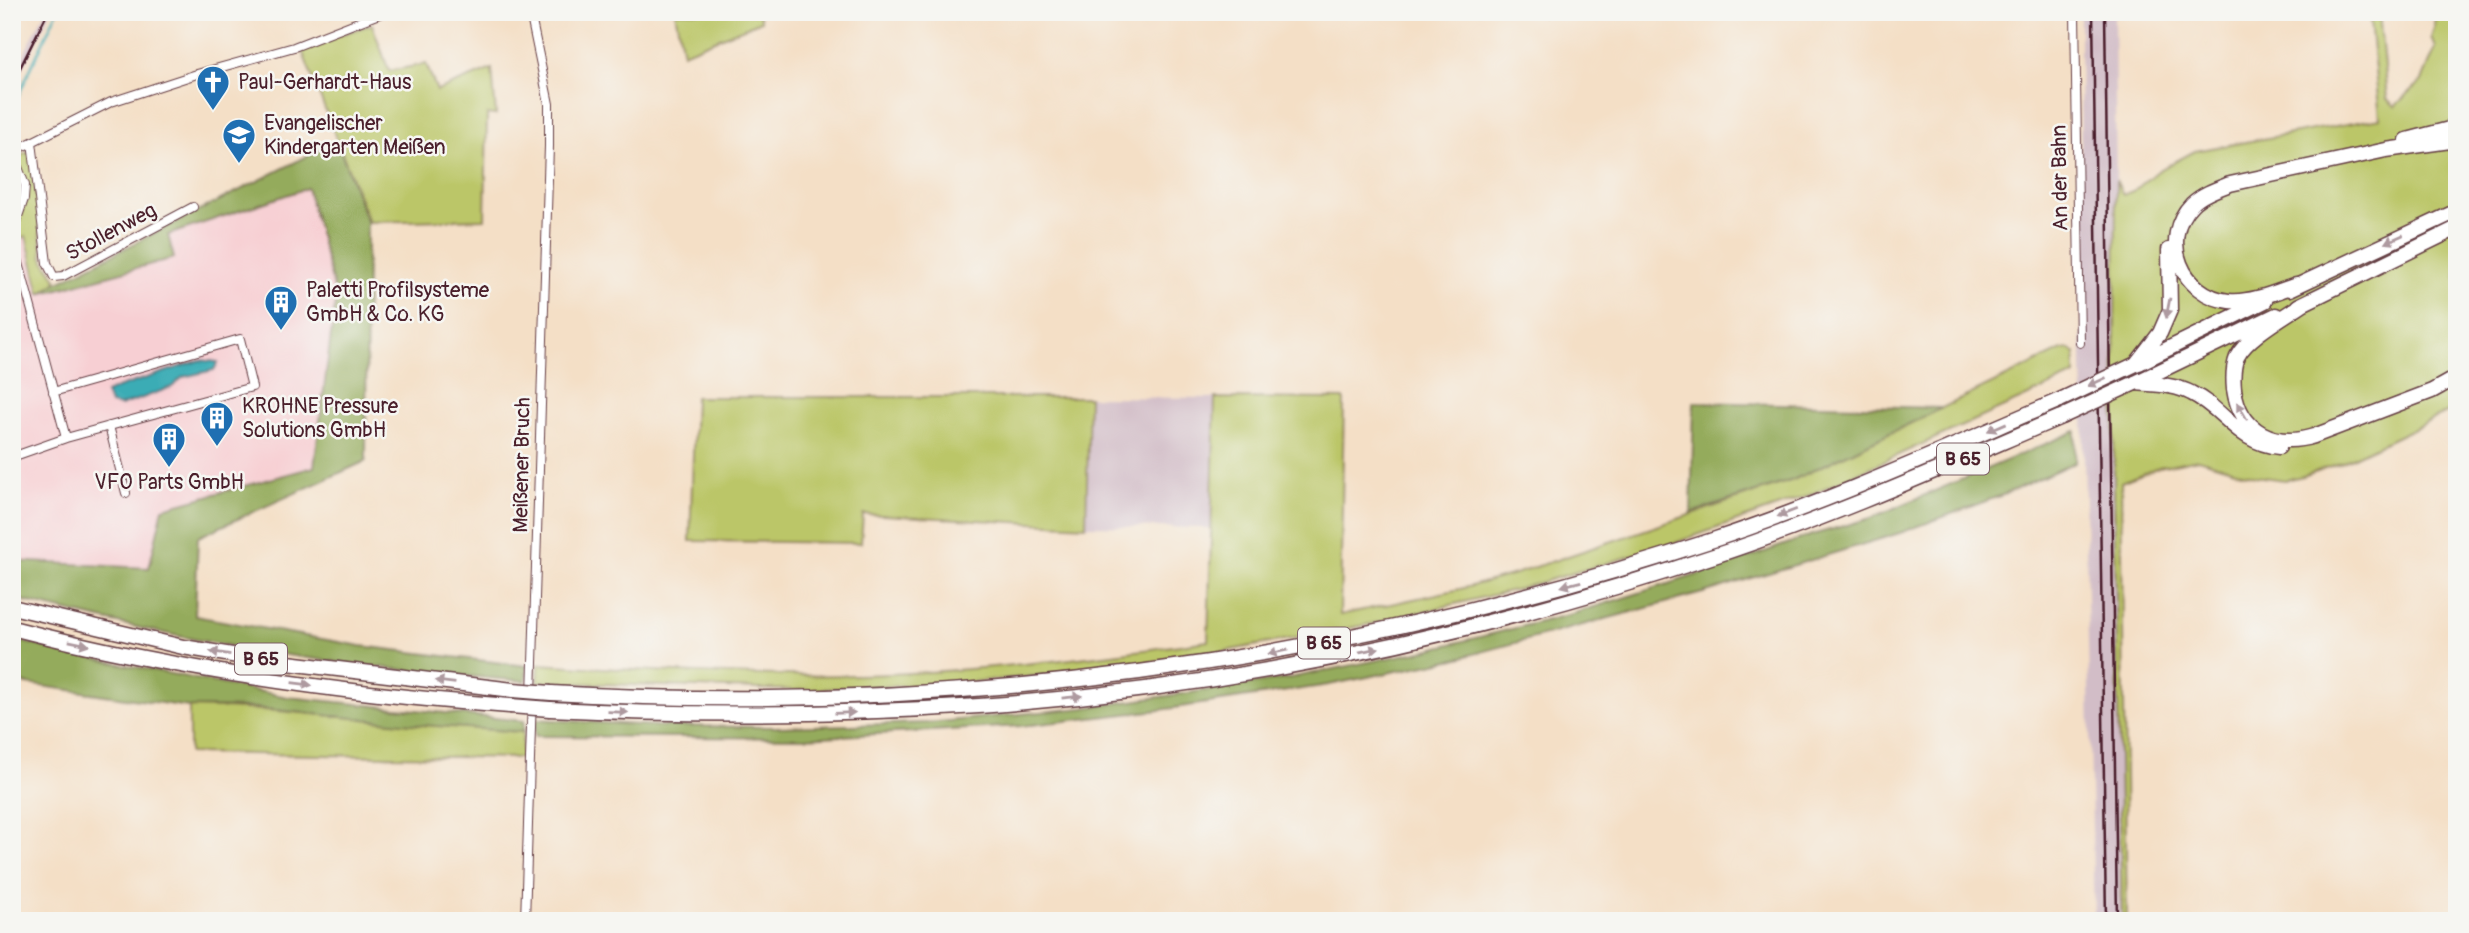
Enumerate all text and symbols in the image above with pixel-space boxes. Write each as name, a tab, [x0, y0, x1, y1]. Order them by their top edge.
church icon: Paul-Gerhardt-Haus	[194, 63, 232, 112]
place label: Paul-Gerhardt-Haus	[238, 69, 412, 96]
place label: Evangelischer Kindergarten Meißen	[264, 110, 446, 161]
school or university icon: Evangelischer Kindergarten Meißen	[220, 116, 258, 165]
street label: An der Bahn	[2046, 125, 2074, 231]
street label: Stollenweg	[61, 197, 161, 267]
one-way arrow	[2384, 234, 2405, 245]
place label: Paletti Profilsysteme GmbH & Co. KG	[306, 277, 490, 328]
building icon: Paletti Profilsysteme GmbH & Co. KG	[262, 283, 300, 332]
one-way arrow	[2162, 297, 2173, 319]
one-way arrow	[2087, 377, 2107, 388]
place label: KROHNE Pressure Solutions GmbH	[242, 393, 399, 444]
street label: Meißener Bruch	[507, 397, 537, 533]
building icon: KROHNE Pressure Solutions GmbH	[198, 399, 236, 448]
one-way arrow	[2236, 401, 2248, 420]
building icon: VFO Parts GmbH	[150, 420, 188, 469]
one-way arrow	[1987, 422, 2008, 433]
road number: B 65	[1937, 444, 1989, 474]
place label: VFO Parts GmbH	[94, 469, 244, 496]
one-way arrow	[1776, 508, 1797, 519]
one-way arrow	[1560, 579, 1581, 589]
road number: B 65	[1298, 628, 1350, 658]
one-way arrow	[68, 637, 90, 648]
road number: B 65	[235, 644, 287, 674]
one-way arrow	[1358, 644, 1380, 655]
one-way arrow	[209, 647, 231, 658]
one-way arrow	[1267, 647, 1289, 658]
one-way arrow	[434, 676, 456, 687]
one-way arrow	[291, 679, 313, 690]
one-way arrow	[1061, 691, 1083, 702]
one-way arrow	[607, 706, 629, 717]
one-way arrow	[835, 707, 857, 718]

